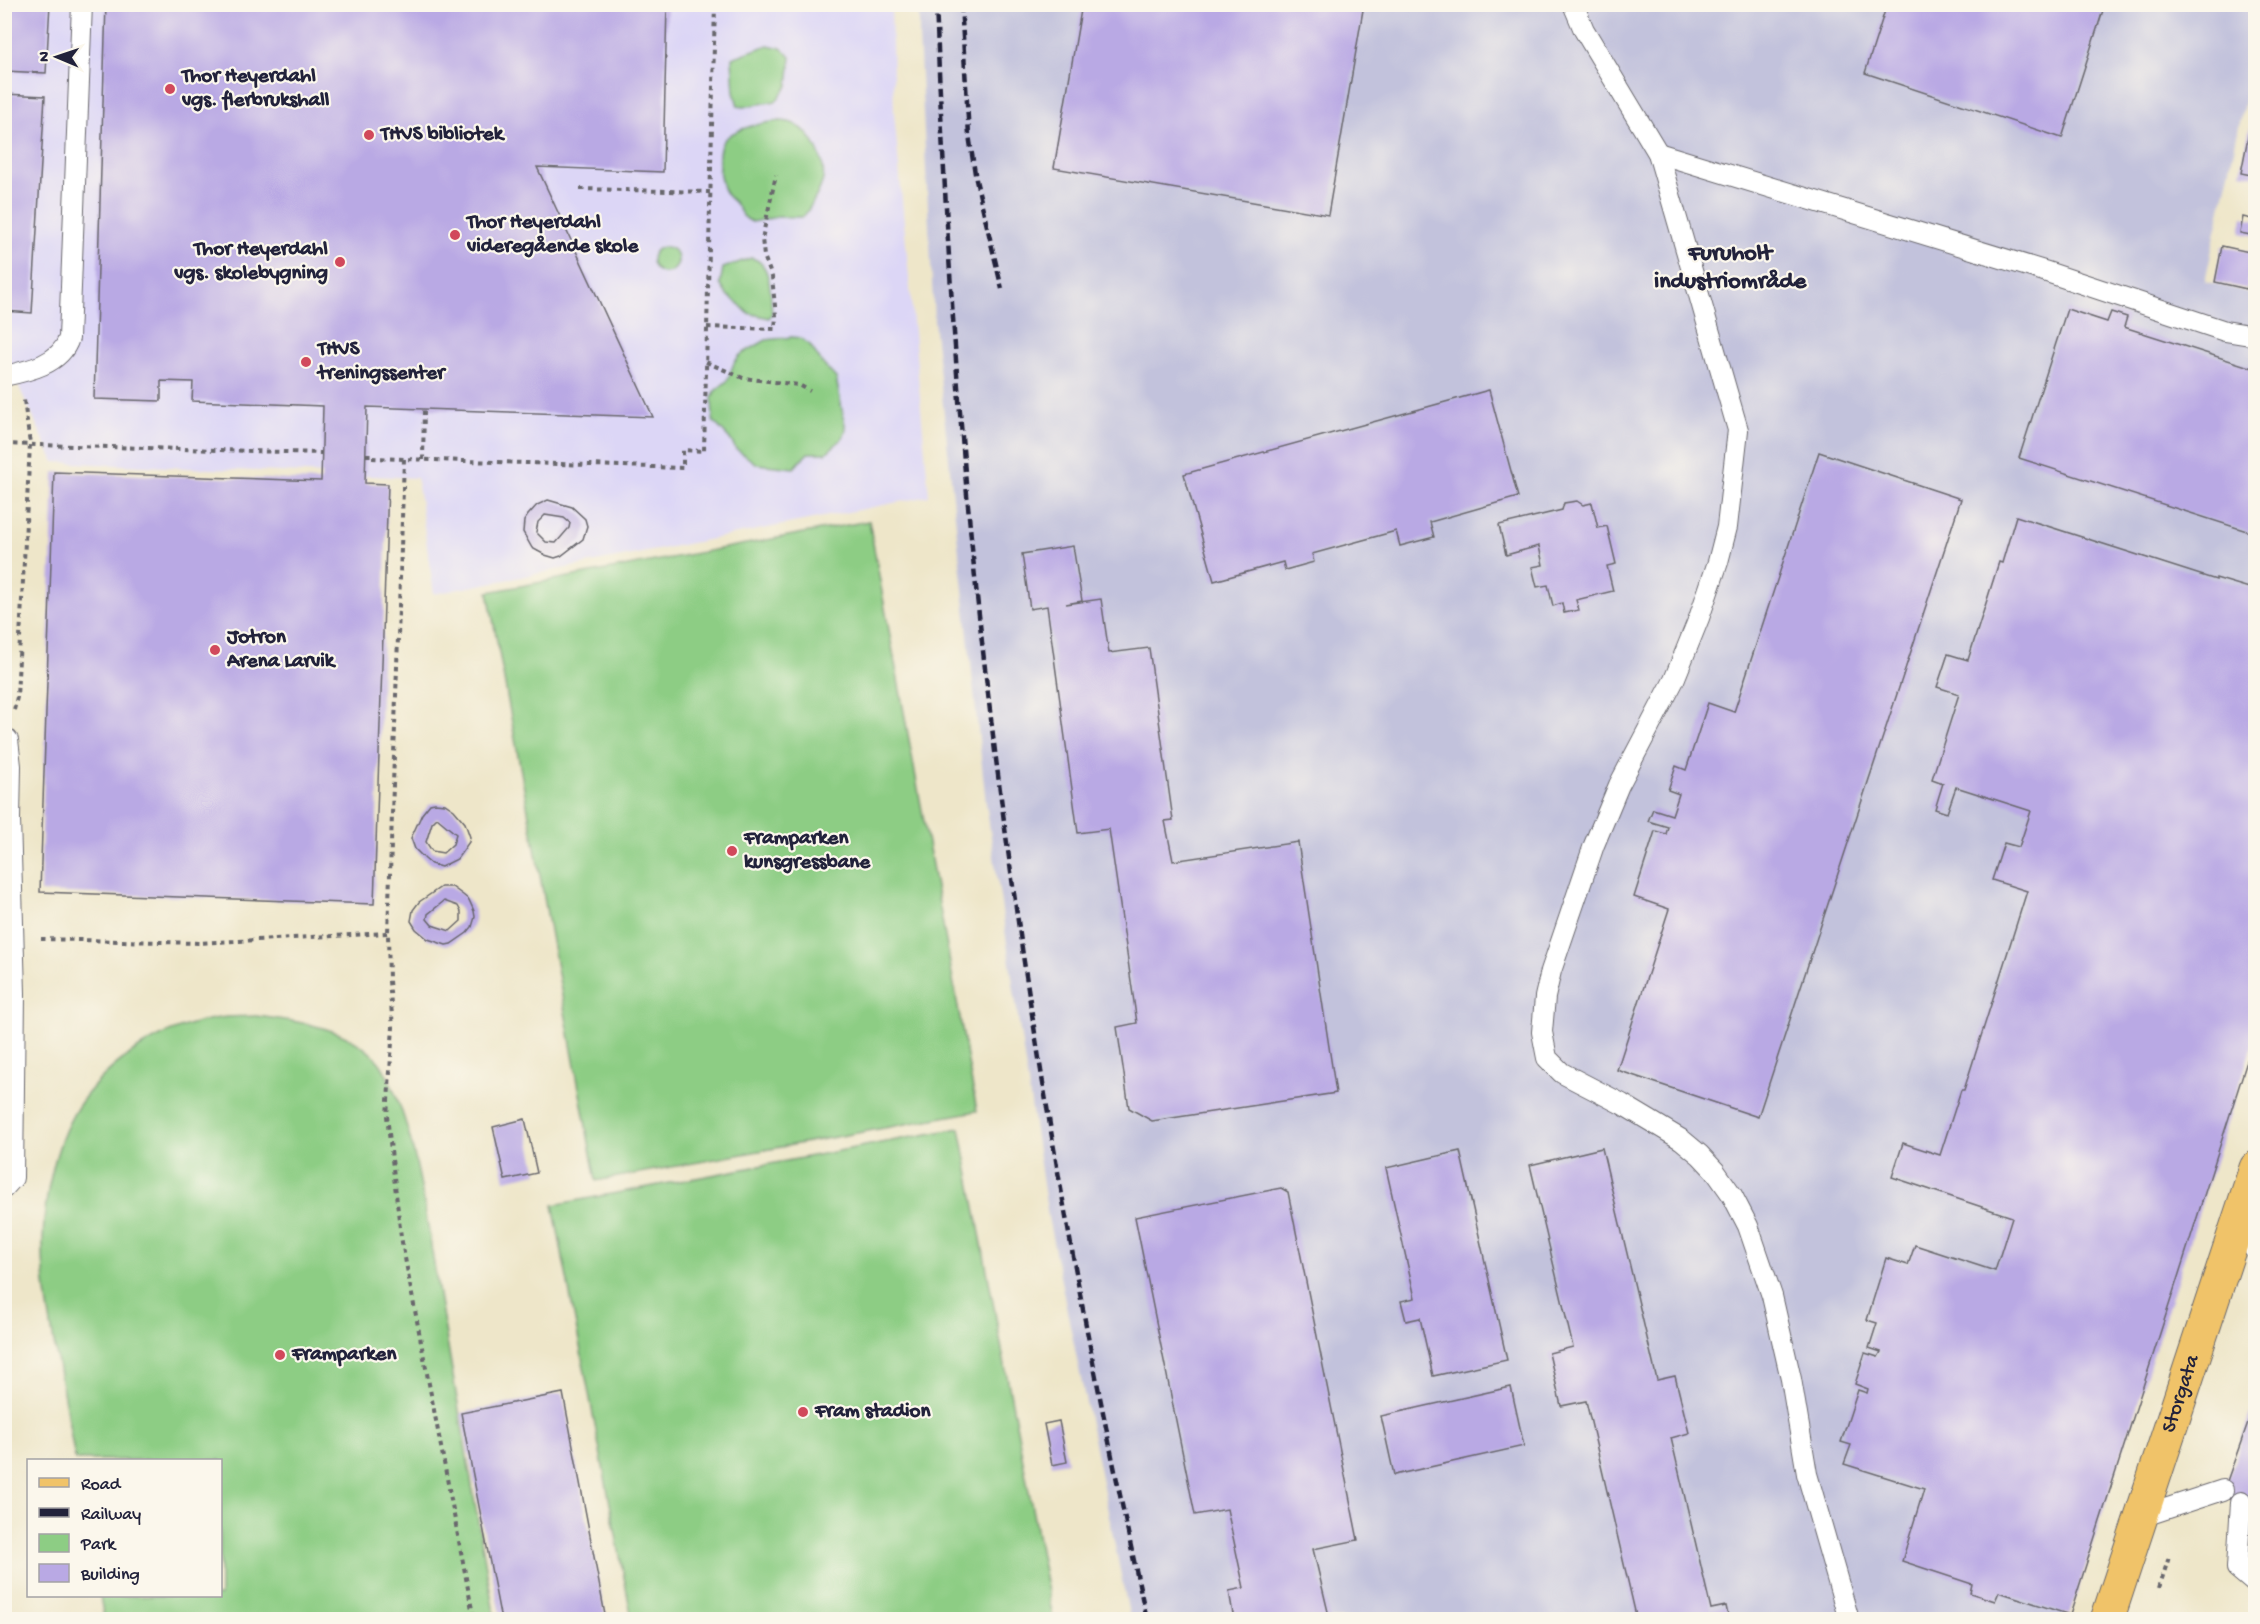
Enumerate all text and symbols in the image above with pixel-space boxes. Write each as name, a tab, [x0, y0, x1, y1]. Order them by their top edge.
north arrow	[27, 27, 87, 87]
text: N	[36, 50, 55, 62]
place label: Thor Heyerdahl vgs. flerbrukshall	[180, 65, 330, 114]
marker: Thor Heyerdahl vgs. flerbrukshall	[163, 82, 177, 96]
place label: THVS bibliotek	[379, 123, 506, 148]
marker: THVS bibliotek	[362, 128, 376, 142]
place label: Thor Heyerdahl videregående skole	[465, 211, 639, 260]
marker: Thor Heyerdahl videregående skole	[448, 228, 462, 242]
place label: Thor Heyerdahl vgs. skolebygning	[173, 238, 328, 287]
district label: Furuholt industriområde	[1654, 240, 1808, 297]
marker: Thor Heyerdahl vgs. skolebygning	[333, 255, 347, 269]
place label: THVS treningssenter	[316, 338, 447, 387]
marker: THVS treningssenter	[299, 355, 313, 369]
place label: Jotron Arena Larvik	[226, 626, 337, 675]
marker: Jotron Arena Larvik	[208, 643, 222, 657]
place label: Framparken kunsgressbane	[743, 827, 871, 876]
marker: Framparken kunsgressbane	[725, 844, 739, 858]
place label: Framparken	[291, 1343, 397, 1368]
marker: Framparken	[273, 1348, 287, 1362]
street label: Storgata	[2157, 1351, 2206, 1436]
place label: Fram stadion	[814, 1400, 931, 1425]
marker: Fram stadion	[796, 1405, 810, 1419]
legend	[27, 1459, 222, 1597]
text: Road	[81, 1475, 122, 1496]
text: Railway	[81, 1505, 141, 1526]
text: Park	[80, 1535, 117, 1556]
text: Building	[80, 1565, 140, 1586]

